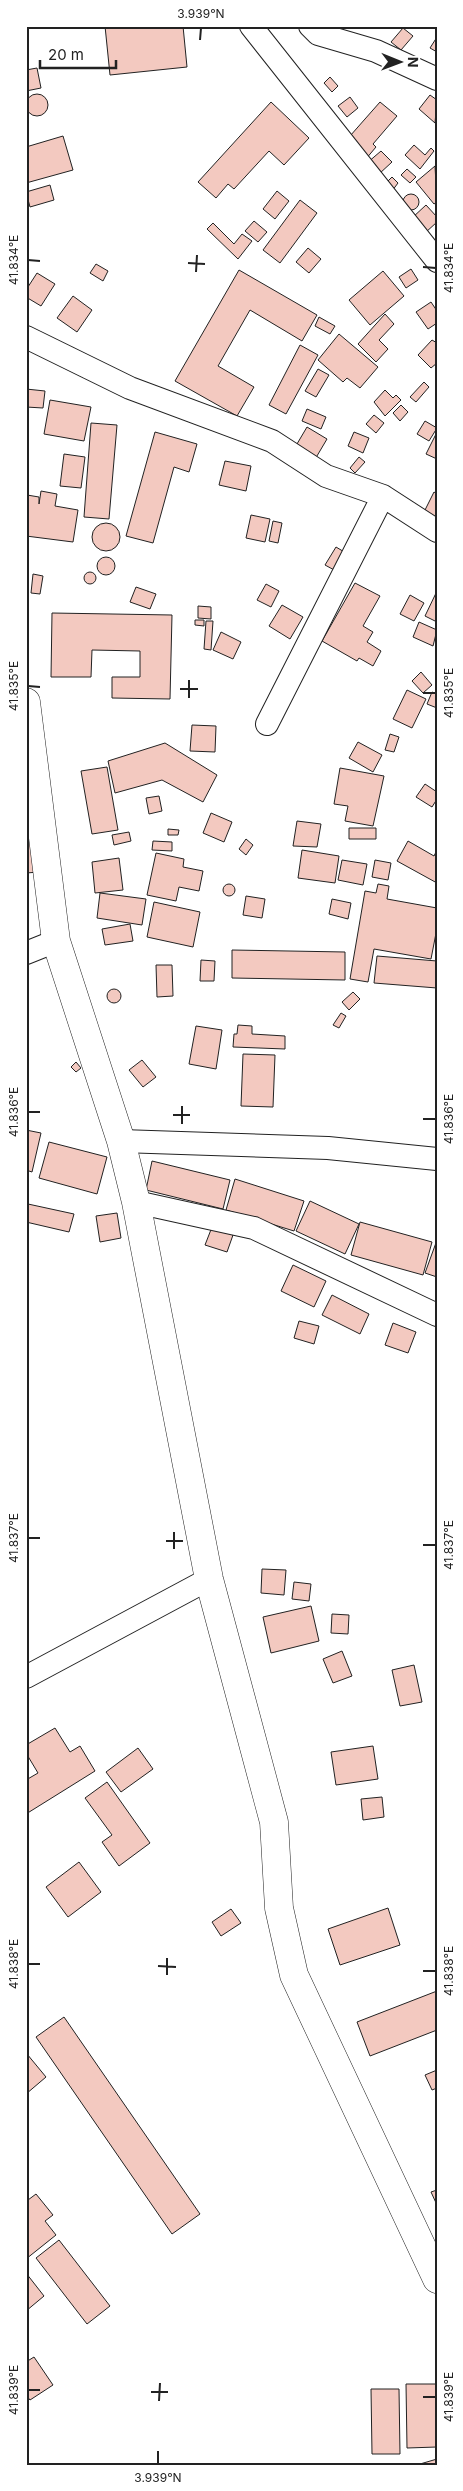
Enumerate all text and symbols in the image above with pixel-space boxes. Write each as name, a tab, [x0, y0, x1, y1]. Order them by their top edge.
text: 3.939°N	[177, 6, 225, 21]
scale bar	[40, 38, 116, 70]
north arrow	[376, 38, 426, 88]
text: 20 m	[48, 45, 84, 64]
text: N	[405, 57, 422, 68]
text: 41.834°E	[6, 235, 21, 285]
text: 41.834°E	[441, 243, 456, 293]
text: 41.835°E	[6, 661, 21, 711]
text: 41.835°E	[441, 668, 456, 718]
text: 41.836°E	[6, 1087, 21, 1137]
text: 41.836°E	[441, 1094, 456, 1144]
text: 41.837°E	[6, 1513, 21, 1563]
text: 41.837°E	[441, 1520, 456, 1570]
text: 41.838°E	[6, 1939, 21, 1989]
text: 41.838°E	[441, 1946, 456, 1996]
text: 41.839°E	[6, 2365, 21, 2415]
text: 41.839°E	[441, 2372, 456, 2422]
text: 3.939°N	[134, 2470, 182, 2485]

